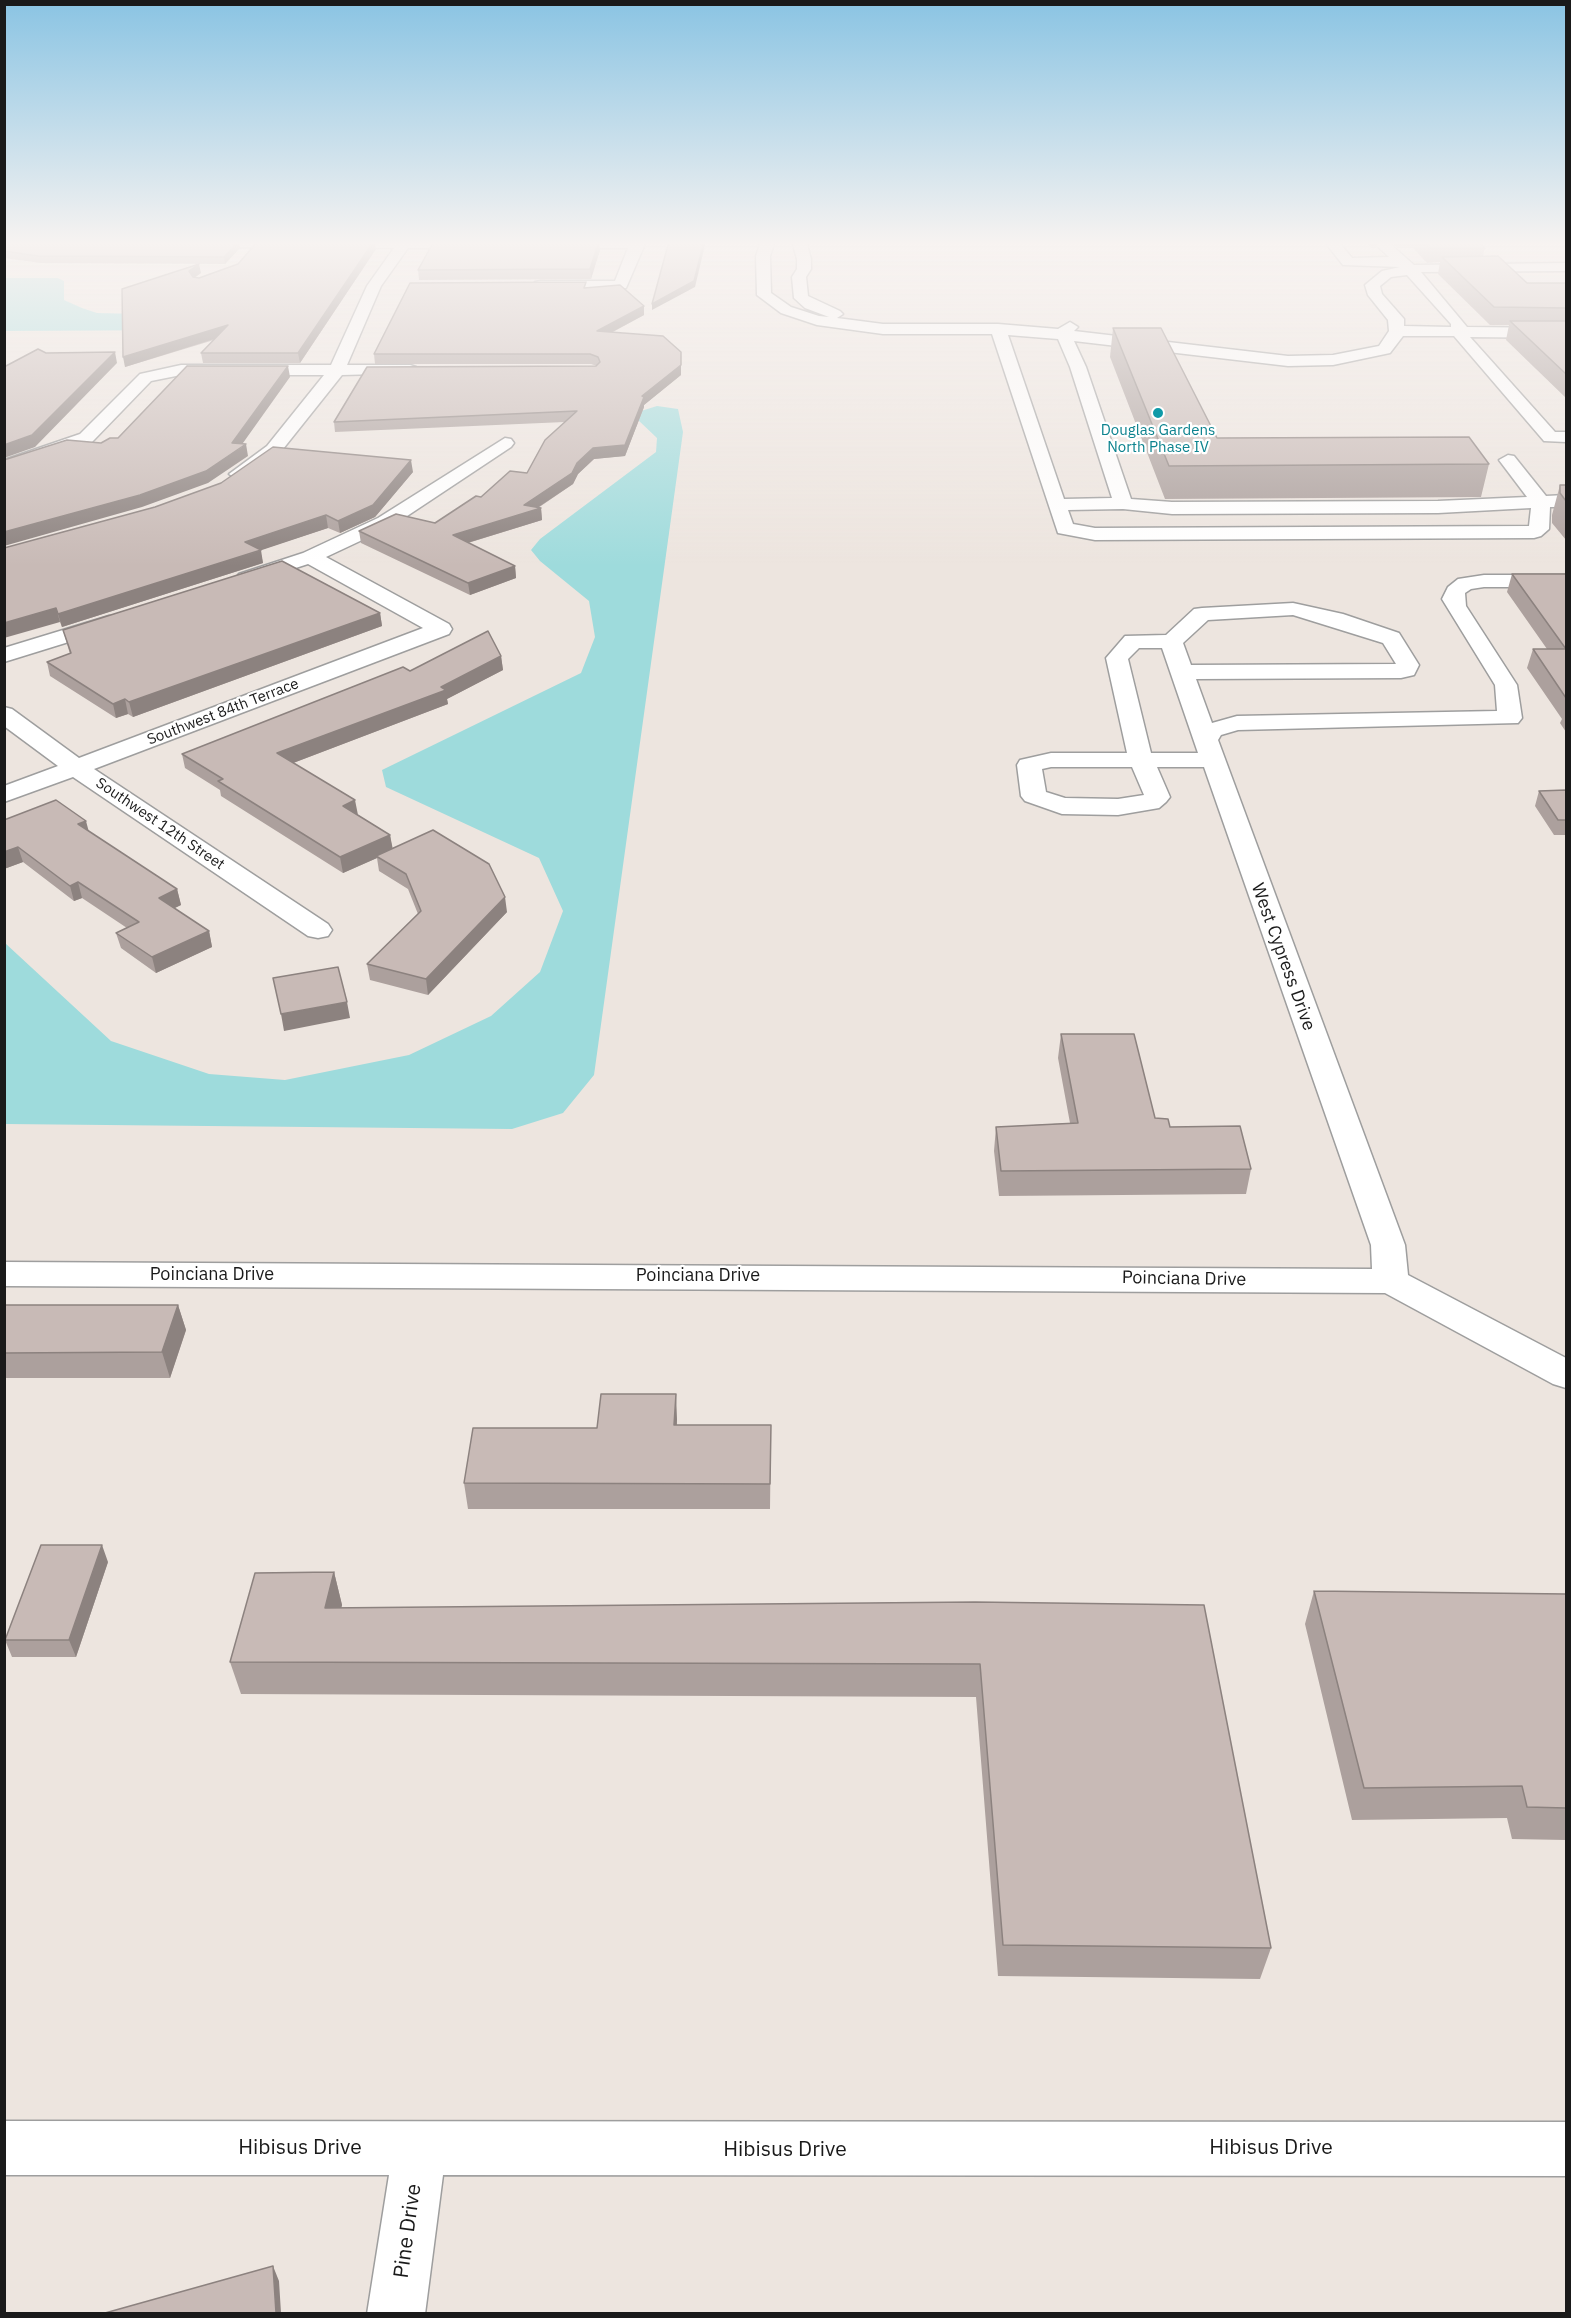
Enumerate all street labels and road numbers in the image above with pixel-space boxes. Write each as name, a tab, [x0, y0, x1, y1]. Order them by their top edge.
street label: Southwest 84th Terrace	[145, 675, 301, 749]
street label: Southwest 12th Street	[92, 774, 228, 874]
street label: West Cypress Drive	[1246, 880, 1320, 1034]
street label: Poinciana Drive	[150, 1264, 274, 1286]
street label: Poinciana Drive	[636, 1265, 760, 1287]
street label: Poinciana Drive	[1122, 1267, 1246, 1291]
street label: Hibisus Drive	[238, 2135, 362, 2161]
street label: Hibisus Drive	[1209, 2135, 1333, 2161]
street label: Hibisus Drive	[723, 2137, 847, 2163]
street label: Pine Drive	[389, 2182, 427, 2280]

